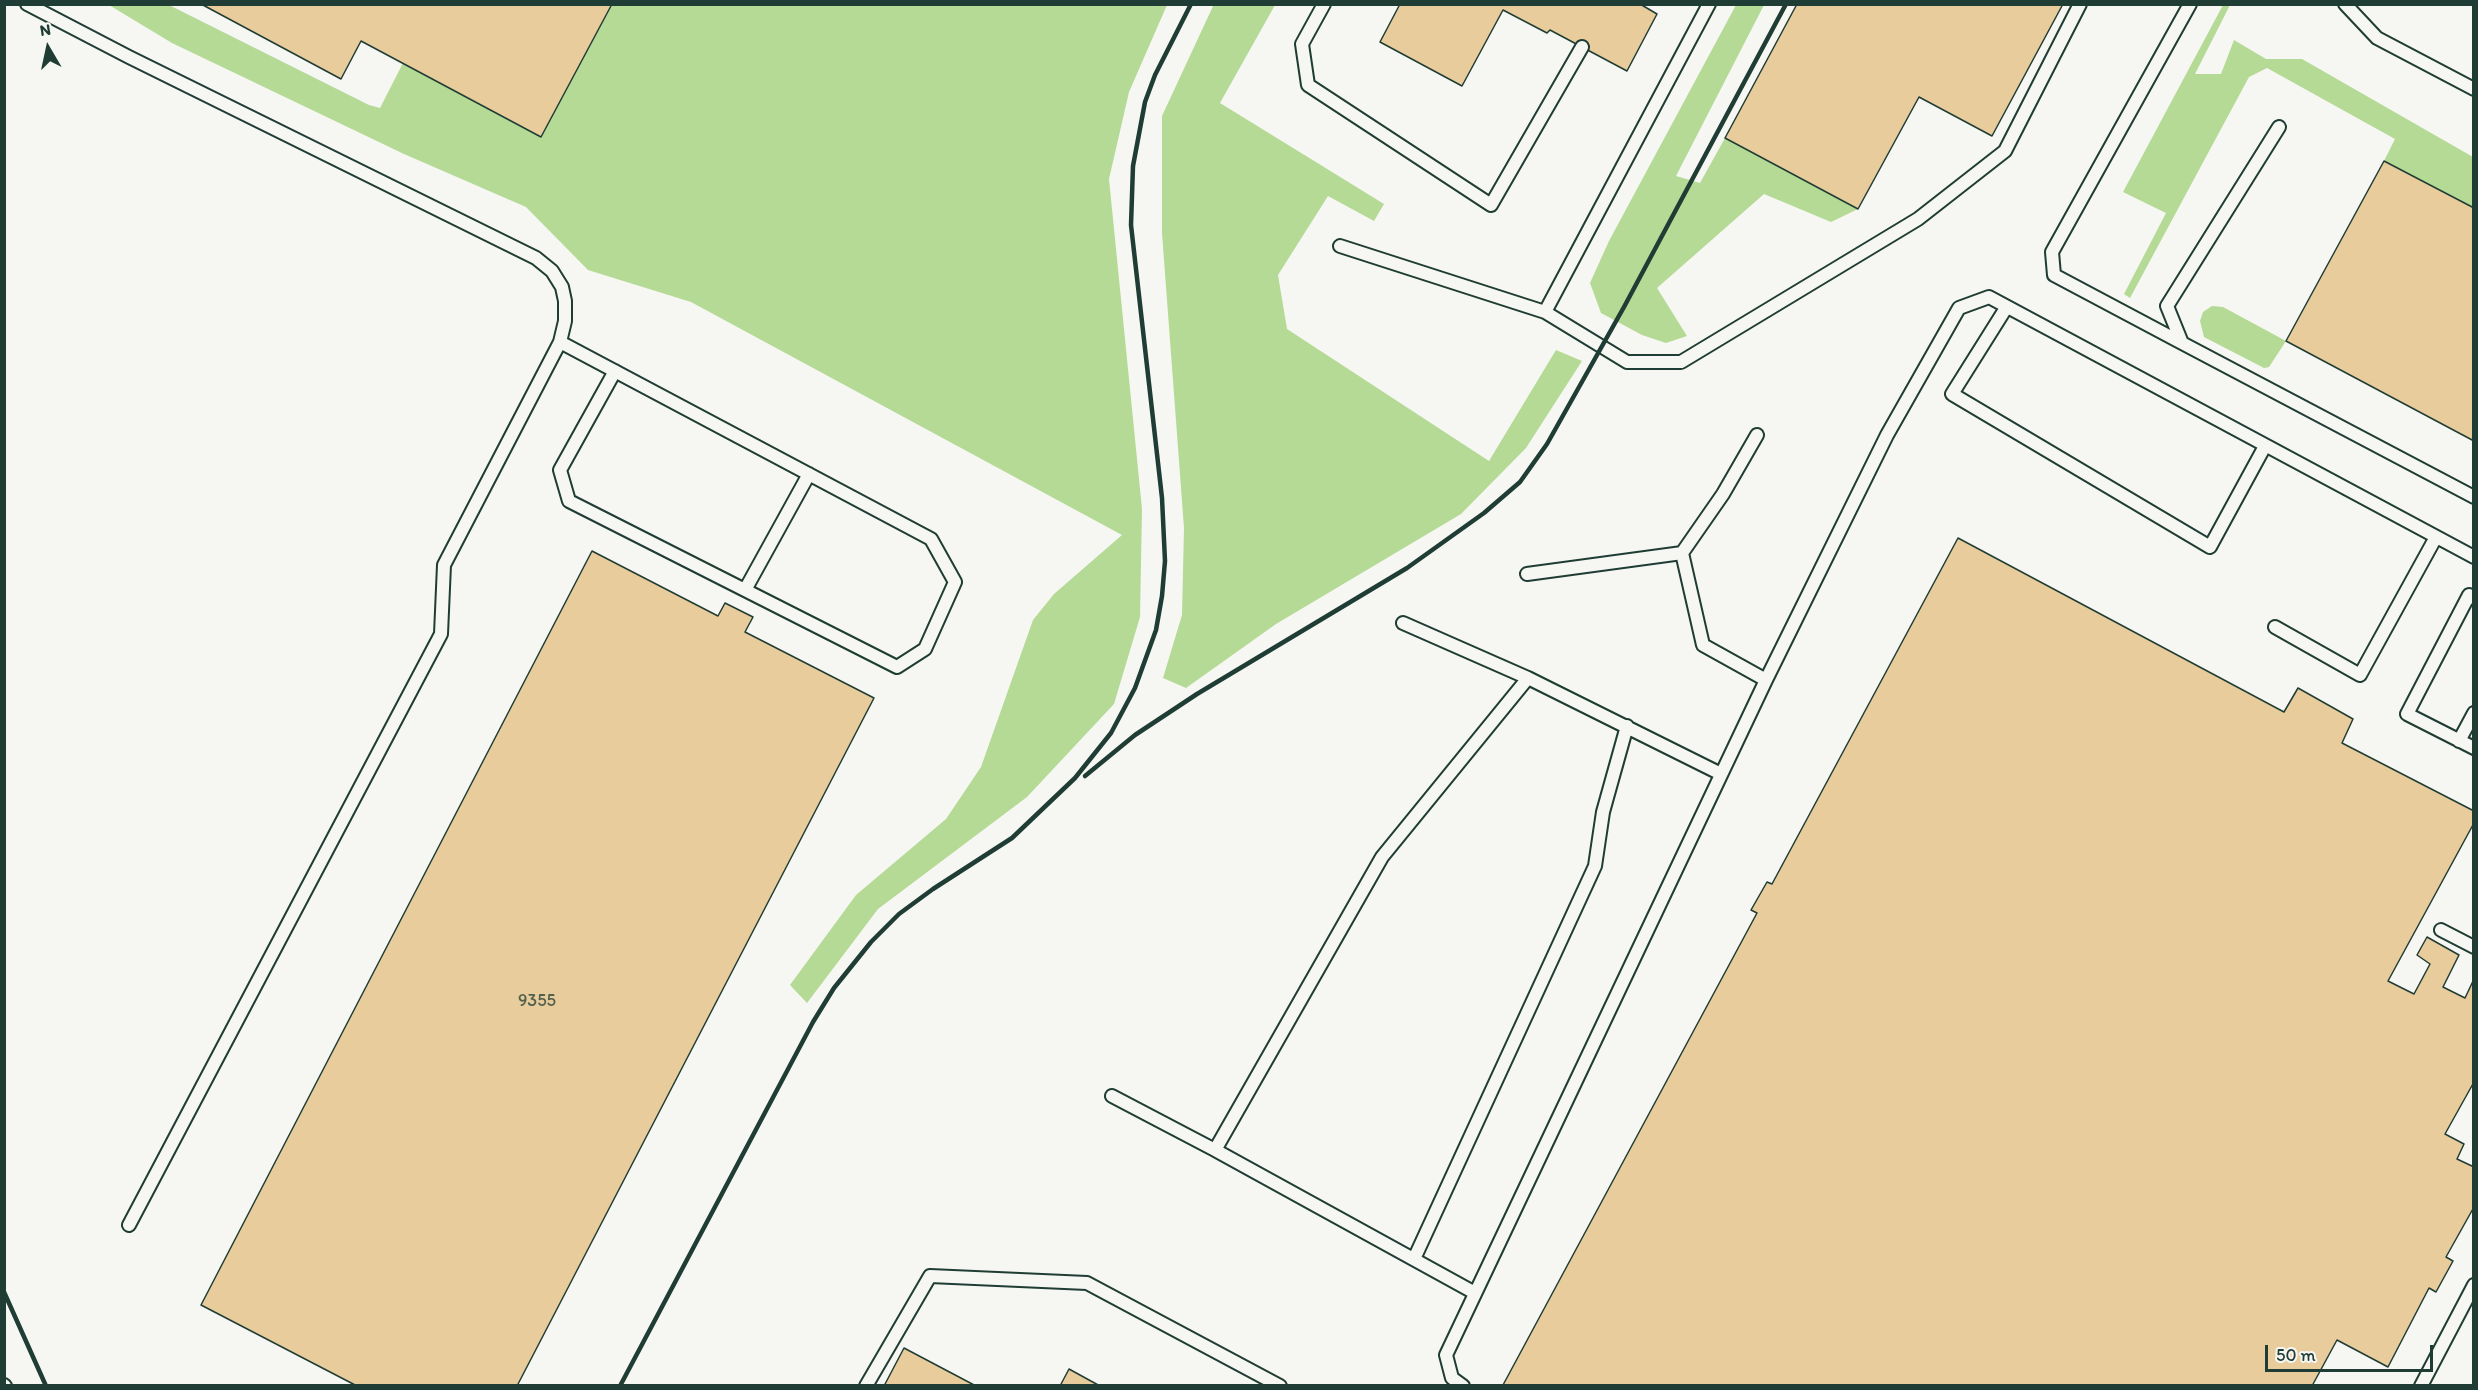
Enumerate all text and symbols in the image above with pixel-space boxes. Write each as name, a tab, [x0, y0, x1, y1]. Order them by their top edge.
north arrow	[18, 18, 78, 78]
text: N	[38, 19, 52, 40]
house number: 9355	[518, 990, 556, 1012]
scale bar	[2268, 1333, 2436, 1371]
text: 50 m	[2276, 1344, 2316, 1366]

